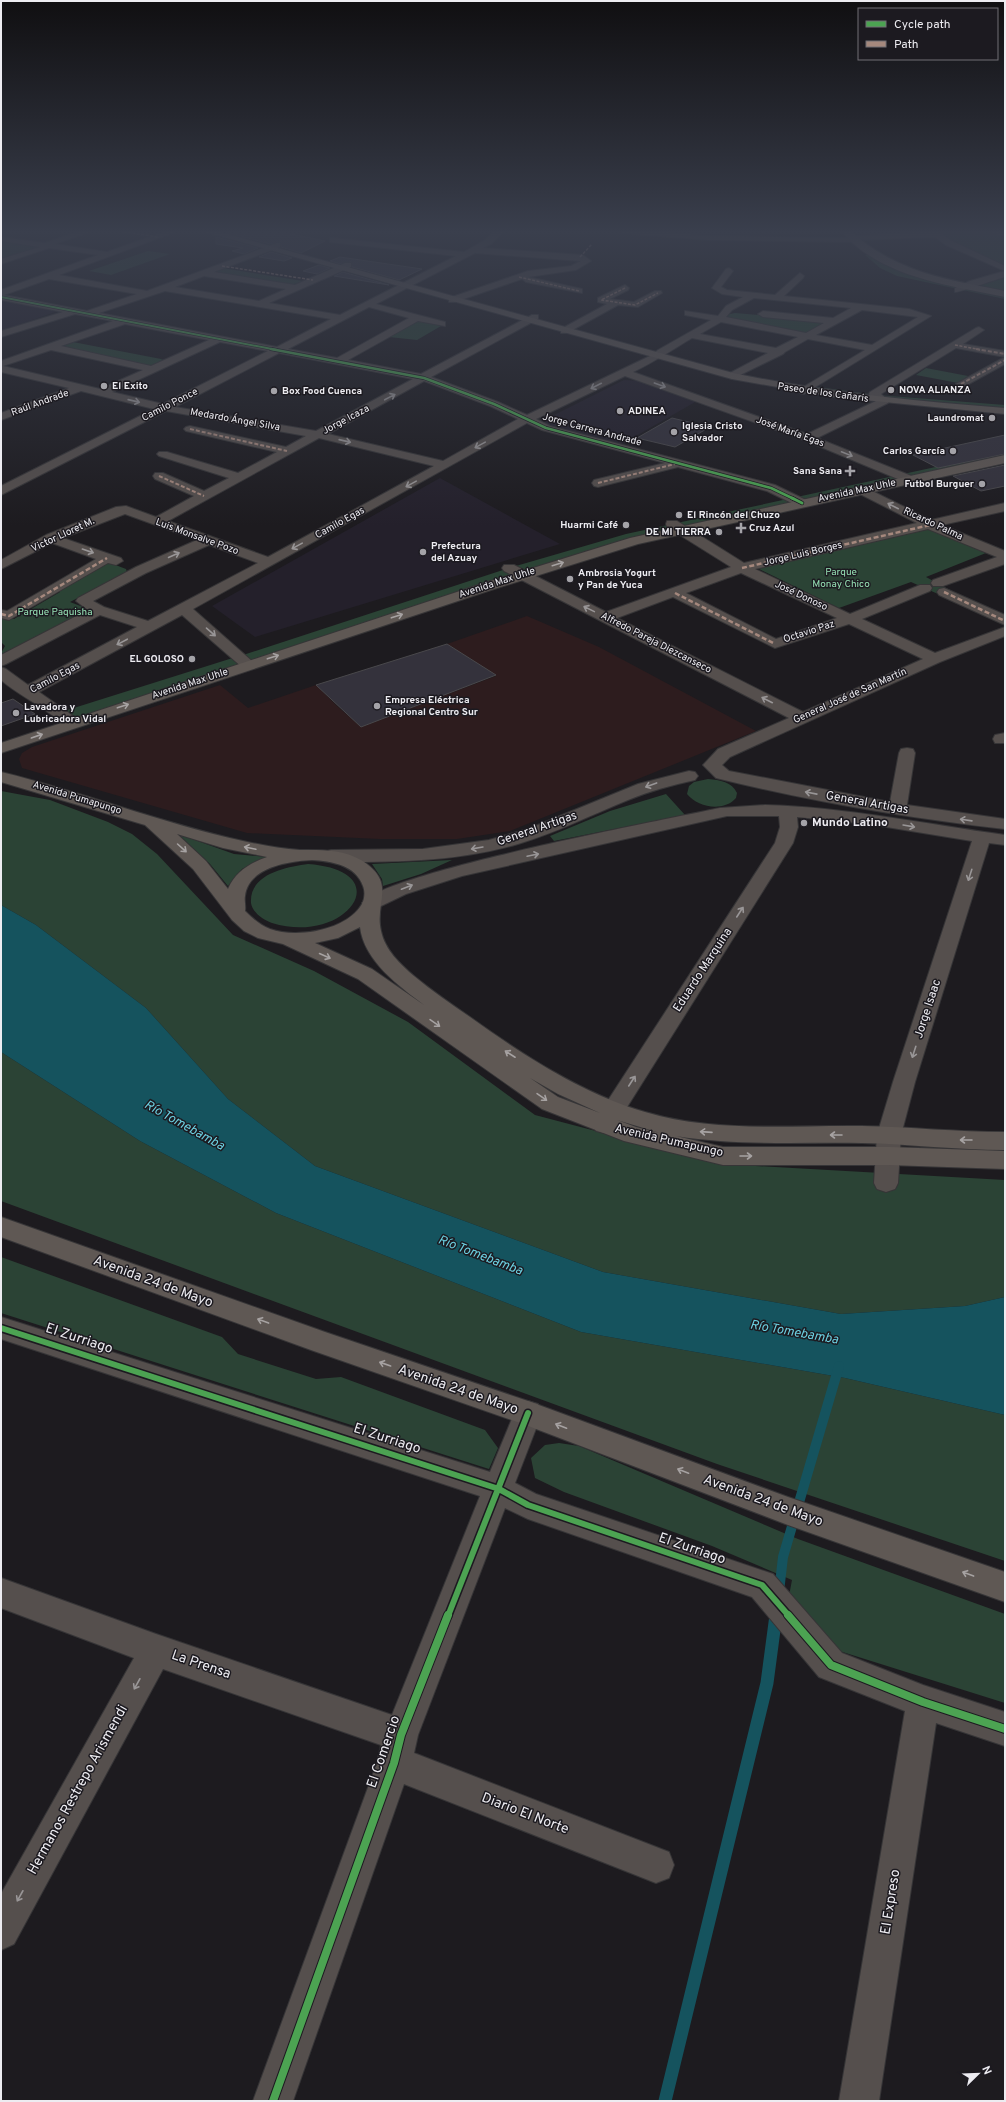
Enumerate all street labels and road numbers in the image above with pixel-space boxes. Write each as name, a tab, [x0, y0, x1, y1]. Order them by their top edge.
street label: Paseo de los Cañaris	[777, 380, 870, 406]
street label: Camilo Ponce	[140, 385, 200, 425]
street label: Raúl Andrade	[9, 387, 71, 419]
street label: Jorge Icaza	[320, 402, 372, 438]
street label: Medardo Ángel Silva	[189, 406, 281, 434]
street label: Jorge Carrera Andrade	[541, 411, 643, 449]
street label: José María Egas	[754, 414, 826, 450]
street label: Avenida Max Uhle	[817, 476, 897, 506]
street label: Camilo Egas	[313, 504, 367, 542]
street label: Ricardo Palma	[901, 504, 965, 544]
street label: Victor Lloret M.	[29, 515, 97, 555]
street label: Luis Monsalve Pozo	[154, 516, 241, 558]
street label: Jorge Luis Borges	[763, 539, 844, 569]
street label: Avenida Max Uhle	[457, 565, 537, 601]
street label: José Donoso	[772, 578, 830, 614]
street label: Alfredo Pareja Diezcanseco	[598, 609, 714, 677]
street label: Octavio Paz	[782, 618, 836, 646]
street label: Camilo Egas	[28, 659, 82, 697]
street label: General José de San Martín	[791, 665, 909, 727]
street label: Avenida Max Uhle	[150, 666, 230, 702]
street label: Avenida Pumapungo	[31, 778, 123, 818]
street label: General Artigas	[824, 788, 910, 818]
street label: General Artigas	[495, 808, 579, 850]
street label: Eduardo Marquina	[670, 925, 736, 1015]
street label: Jorge Isaac	[911, 977, 945, 1041]
street label: Avenida Pumapungo	[613, 1121, 725, 1161]
street label: Avenida 24 de Mayo	[91, 1252, 215, 1312]
street label: El Zurriago	[43, 1320, 115, 1358]
street label: Avenida 24 de Mayo	[396, 1361, 520, 1419]
street label: El Zurriago	[351, 1420, 423, 1458]
street label: Avenida 24 de Mayo	[701, 1471, 825, 1531]
street label: El Zurriago	[656, 1530, 728, 1568]
street label: La Prensa	[169, 1647, 233, 1683]
street label: Hermanos Restrepo Arismendi	[24, 1702, 132, 1878]
street label: El Comercio	[364, 1713, 404, 1790]
street label: Diario El Norte	[479, 1790, 571, 1838]
street label: El Expreso	[877, 1868, 905, 1936]

